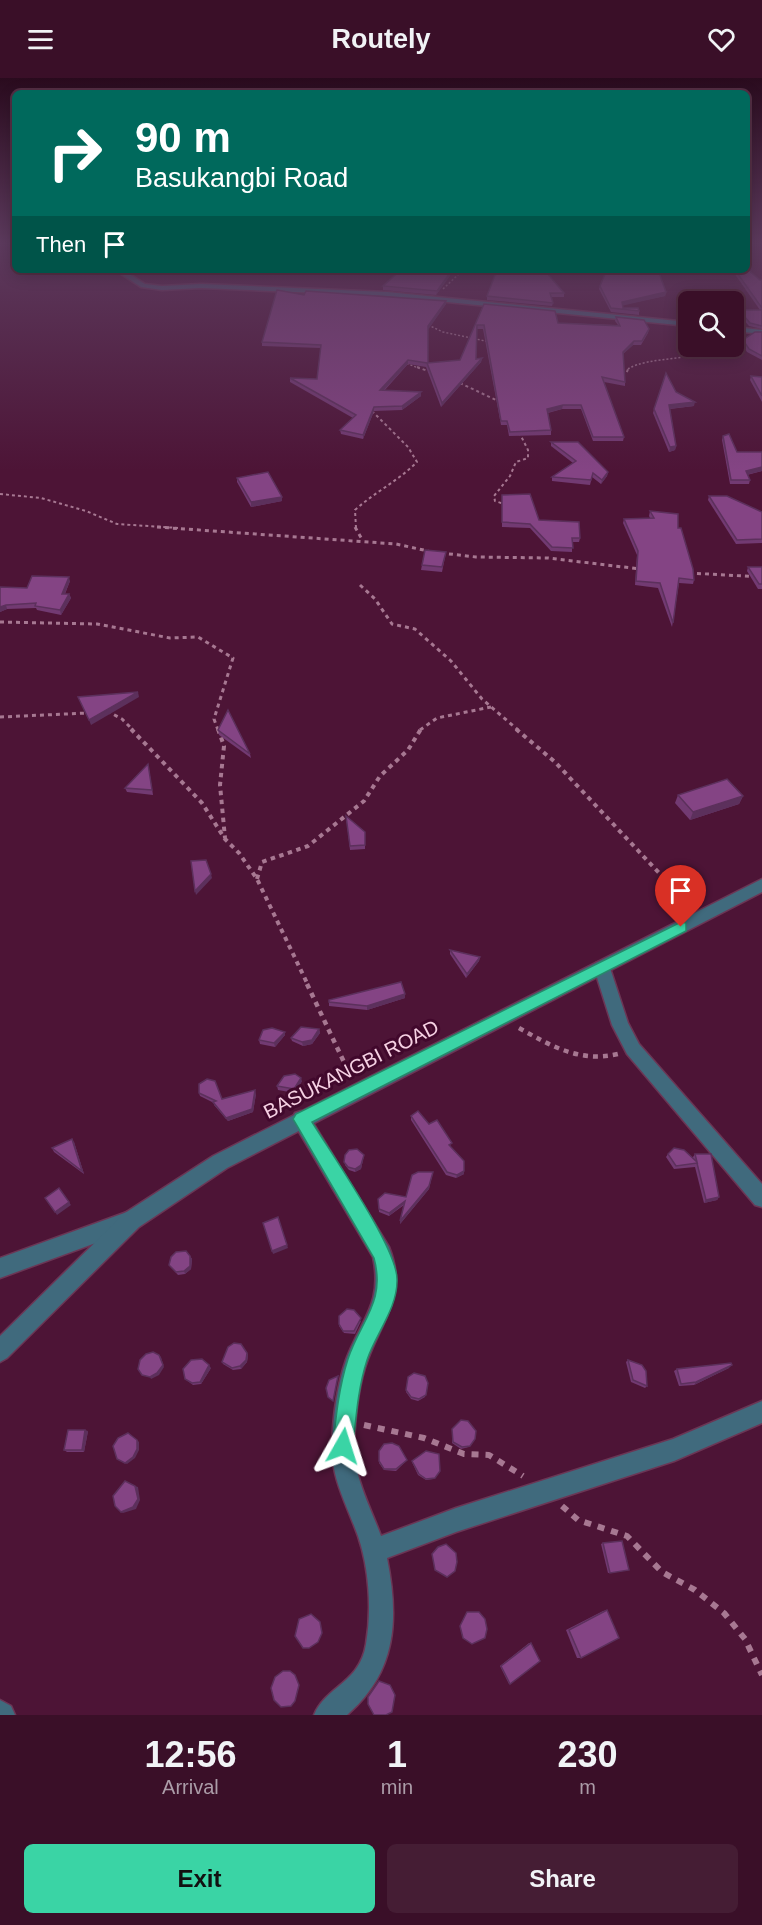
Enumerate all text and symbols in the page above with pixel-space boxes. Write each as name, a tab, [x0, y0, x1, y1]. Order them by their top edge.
icon: menu	[24, 23, 57, 56]
icon: heart	[705, 23, 738, 56]
text: Routely	[331, 24, 431, 54]
icon: right	[36, 114, 114, 192]
text: 90 m	[135, 114, 231, 161]
text: Basukangbi Road	[135, 163, 348, 193]
icon: arrive	[98, 228, 131, 261]
text: Then	[36, 232, 86, 257]
map controls	[678, 291, 744, 357]
button: search	[678, 291, 744, 357]
pin	[655, 865, 706, 927]
icon: arrive	[664, 874, 697, 907]
street label: BASUKANGBI ROAD	[260, 1015, 442, 1123]
position arrow	[311, 1414, 375, 1478]
text: 12:56	[144, 1734, 236, 1775]
text: 1	[387, 1734, 407, 1775]
text: 230	[557, 1734, 618, 1775]
text: Arrival	[162, 1776, 219, 1798]
text: min	[381, 1776, 413, 1798]
text: m	[579, 1776, 596, 1798]
button: Exit	[24, 1844, 375, 1913]
button: Share	[387, 1844, 738, 1913]

